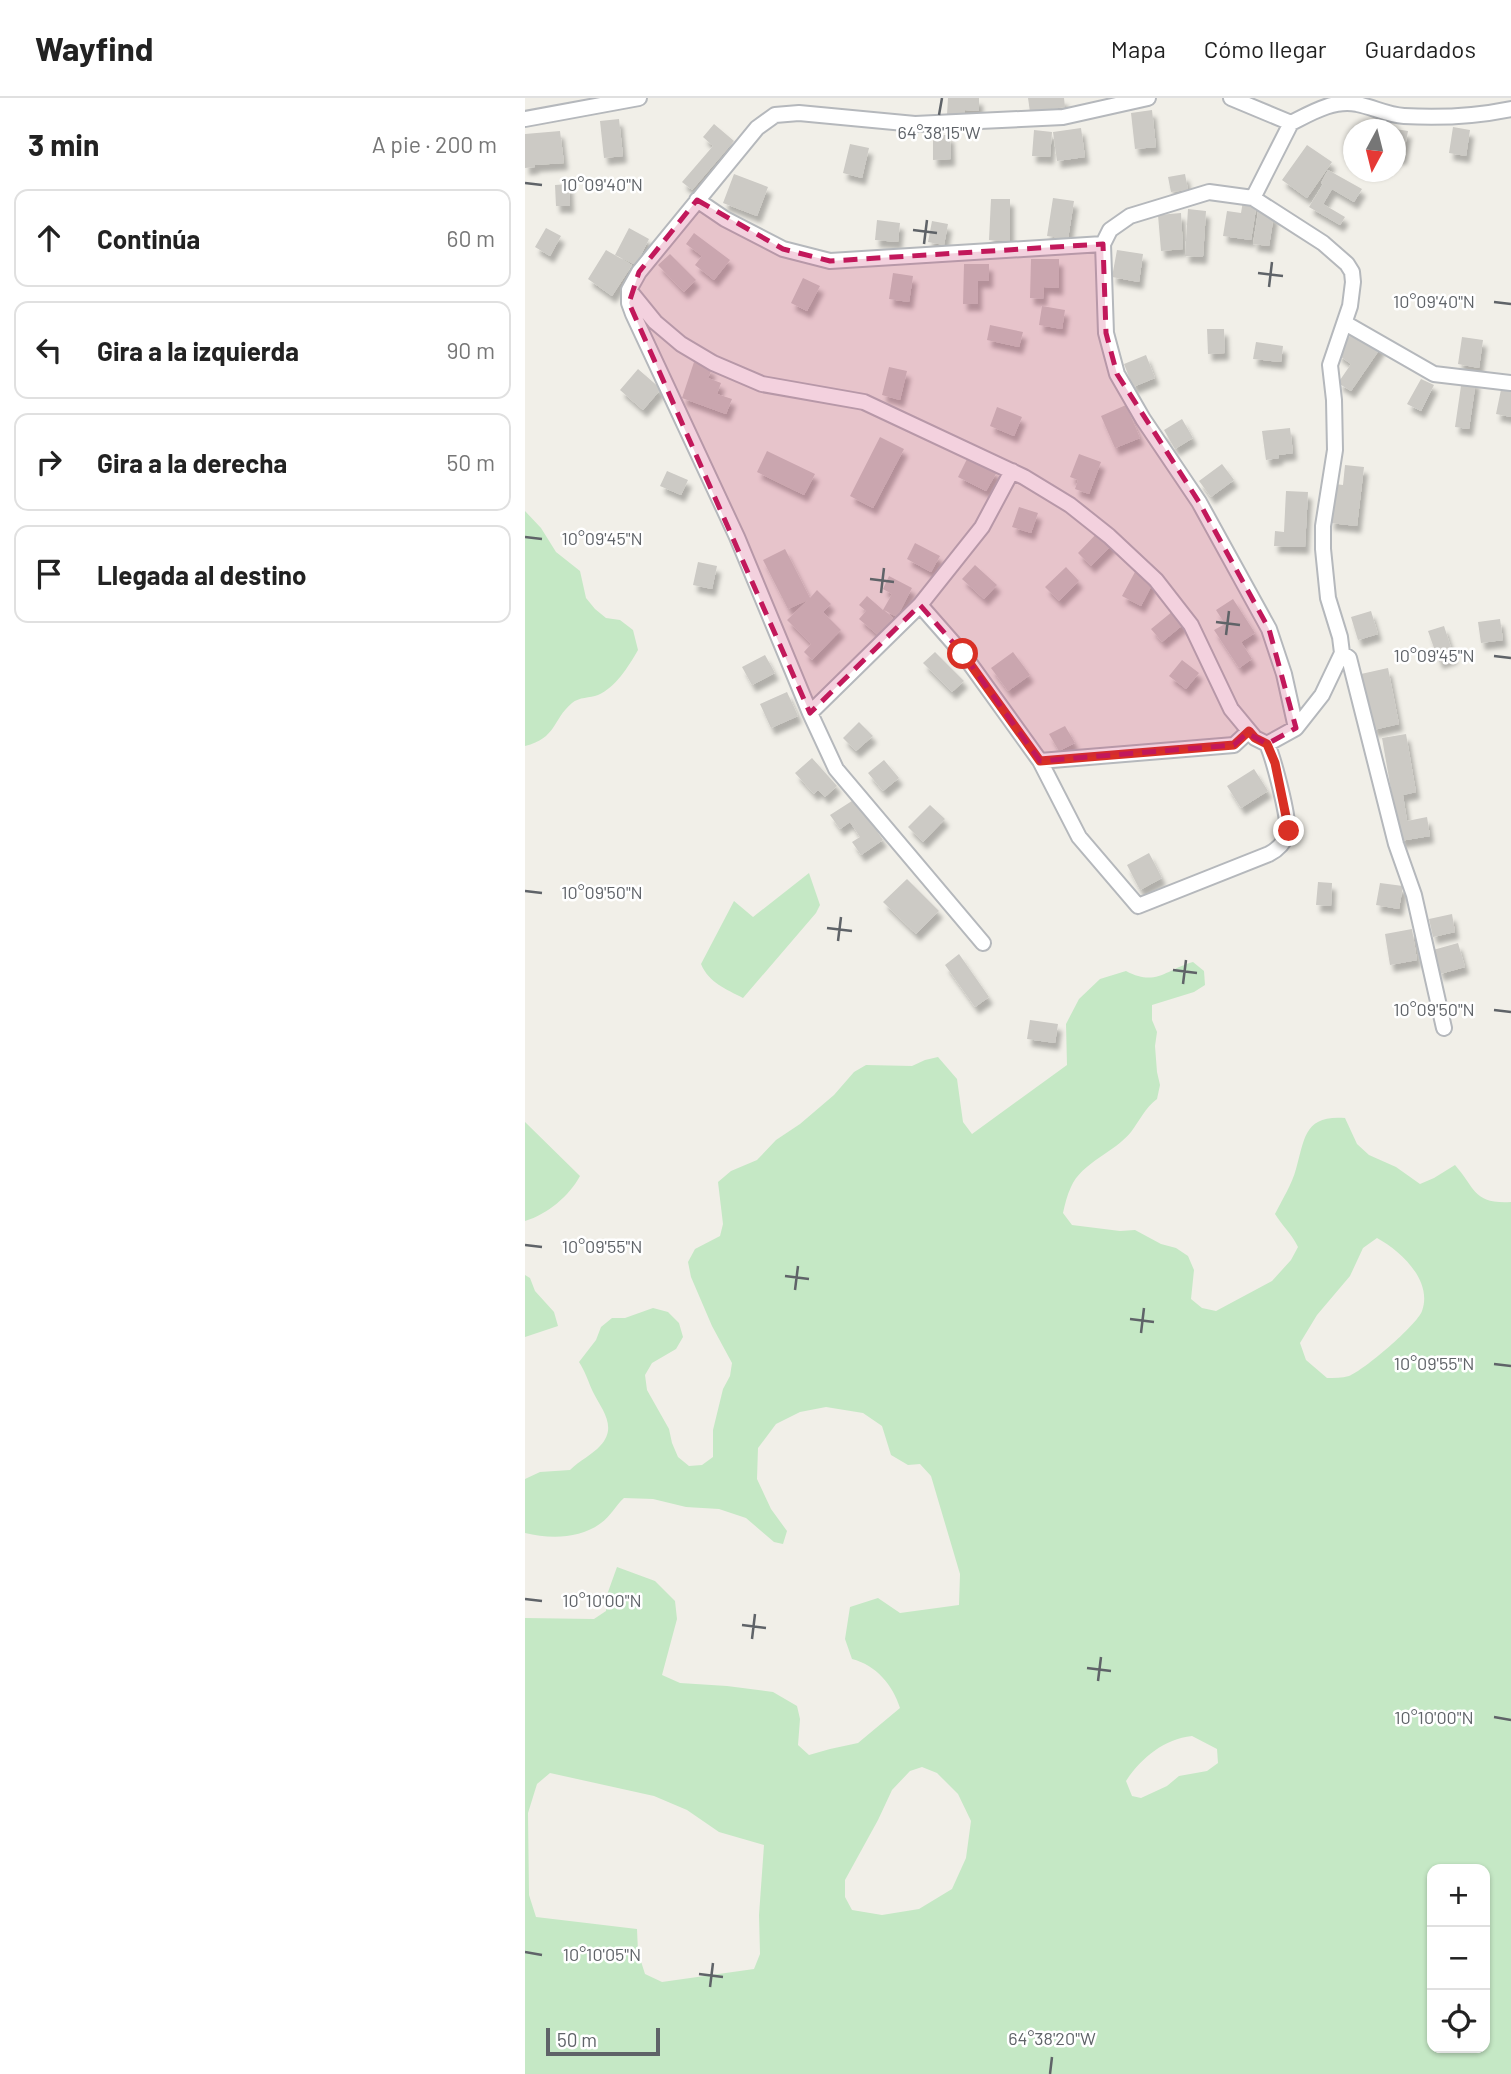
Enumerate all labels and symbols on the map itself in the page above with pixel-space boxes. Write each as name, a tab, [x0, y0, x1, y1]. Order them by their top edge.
north arrow	[1343, 119, 1406, 182]
text: 64°38'15"W	[897, 121, 981, 143]
text: 10°09'40"N	[561, 173, 643, 195]
text: 10°09'40"N	[1393, 290, 1475, 312]
text: 10°09'45"N	[561, 527, 643, 549]
route start	[947, 638, 978, 669]
text: 10°09'45"N	[1393, 644, 1475, 666]
route end	[1273, 815, 1304, 846]
text: 10°09'50"N	[561, 881, 643, 903]
text: 10°09'50"N	[1393, 998, 1475, 1020]
text: 10°09'55"N	[562, 1235, 642, 1257]
text: 10°09'55"N	[1394, 1352, 1474, 1374]
text: 10°10'00"N	[562, 1589, 642, 1611]
text: 10°10'00"N	[1394, 1706, 1474, 1728]
text: 10°10'05"N	[563, 1943, 641, 1965]
scale bar	[546, 2025, 660, 2057]
text: 64°38'20"W	[1008, 2027, 1096, 2049]

